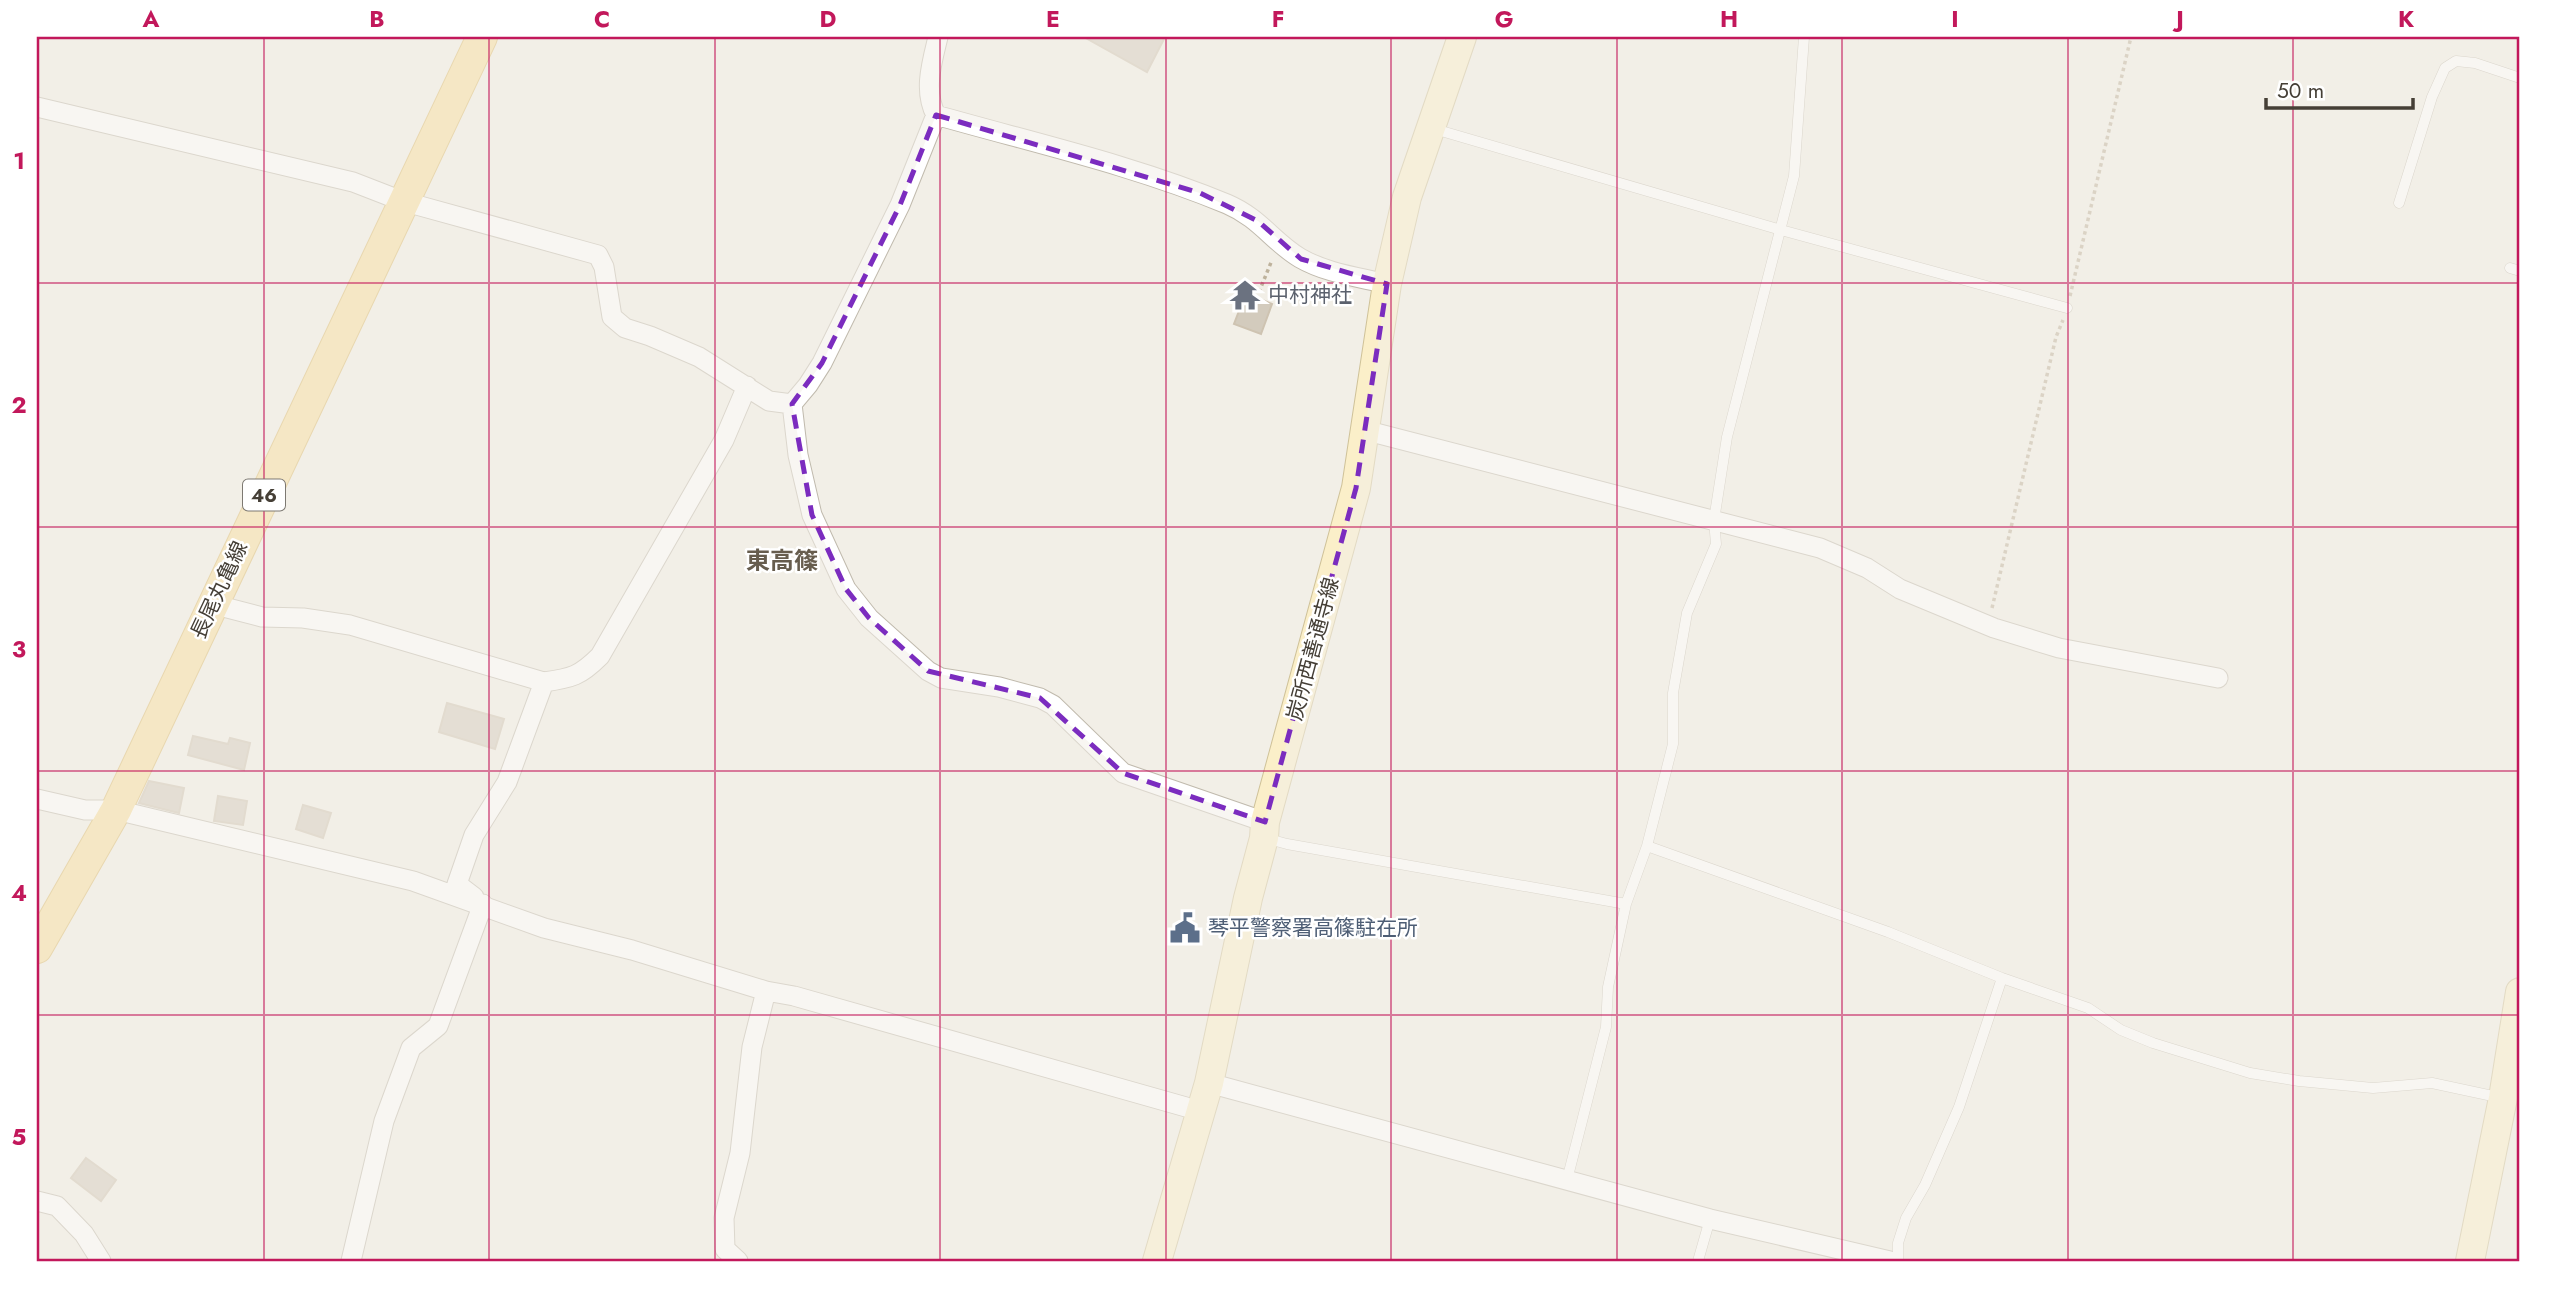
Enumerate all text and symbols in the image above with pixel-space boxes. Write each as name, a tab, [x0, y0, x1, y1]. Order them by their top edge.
text: A	[142, 2, 160, 36]
text: B	[369, 2, 385, 36]
text: C	[594, 2, 610, 36]
text: D	[820, 2, 837, 36]
text: E	[1046, 2, 1060, 36]
text: F	[1272, 2, 1284, 36]
text: G	[1495, 2, 1513, 36]
text: H	[1720, 2, 1738, 36]
text: I	[1951, 2, 1959, 36]
text: J	[2172, 2, 2184, 36]
text: K	[2398, 2, 2415, 36]
scale bar	[2266, 66, 2414, 110]
text: 50 m	[2277, 76, 2324, 106]
text: 1	[13, 144, 25, 178]
temple icon: 中村神社	[1228, 278, 1262, 312]
place label: 中村神社	[1268, 280, 1352, 310]
text: 2	[11, 388, 27, 422]
road number: 46	[243, 480, 285, 510]
street label: 長尾丸亀線	[183, 536, 255, 644]
district label: 東高篠	[746, 543, 818, 578]
street label: 炭所西善通寺線	[1279, 574, 1347, 724]
text: 3	[12, 632, 26, 666]
text: 4	[11, 876, 27, 910]
public building icon: 琴平警察署高篠駐在所	[1168, 911, 1202, 945]
place label: 琴平警察署高篠駐在所	[1208, 913, 1418, 943]
text: 5	[12, 1120, 26, 1154]

